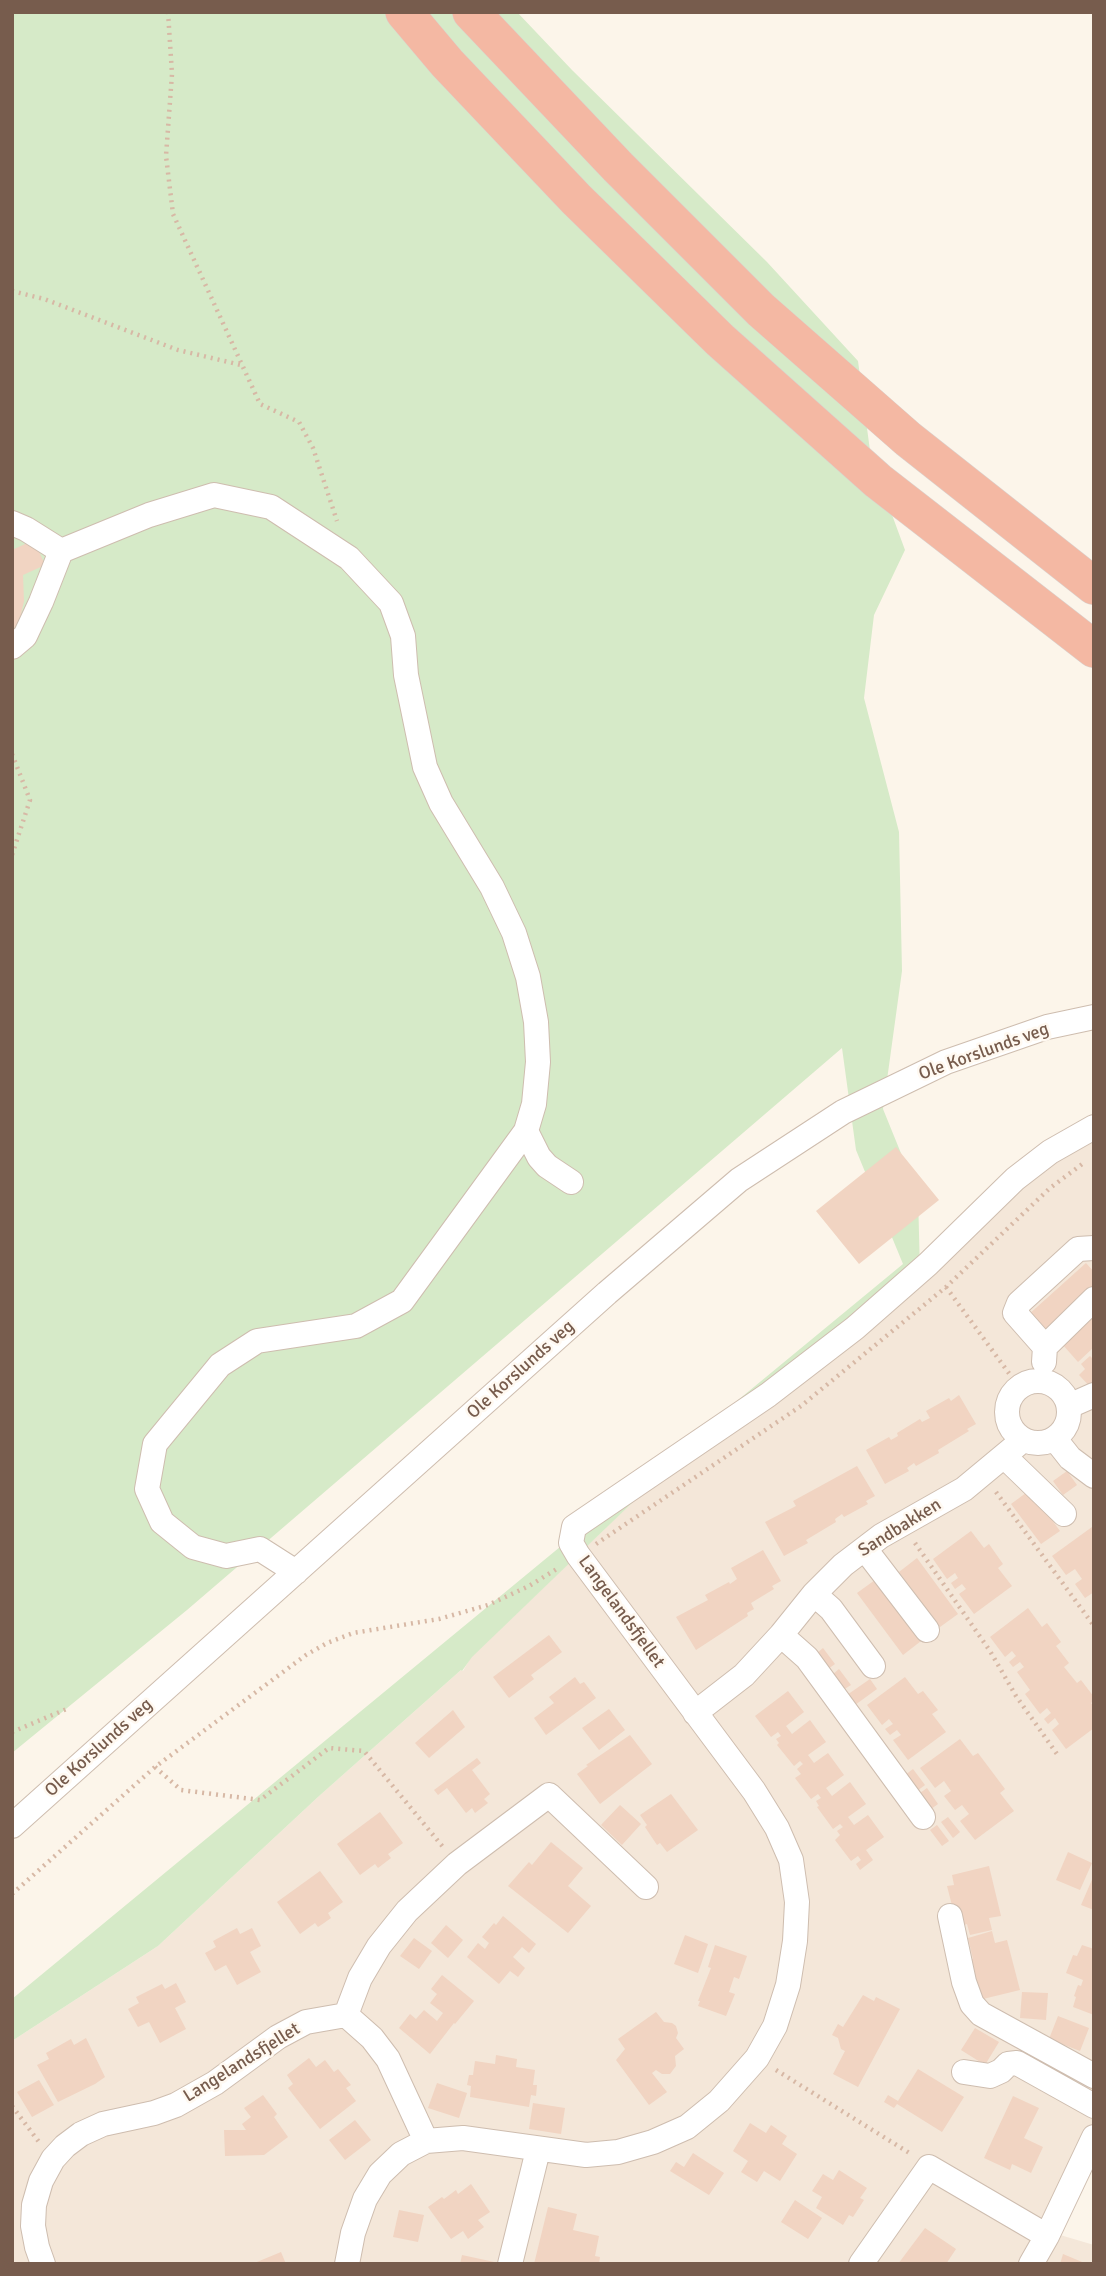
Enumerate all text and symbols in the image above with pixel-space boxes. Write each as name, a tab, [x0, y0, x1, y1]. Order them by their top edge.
street label: Ole Korslunds veg	[916, 1018, 1052, 1086]
street label: Ole Korslunds veg	[463, 1316, 579, 1424]
street label: Sandbakken	[855, 1494, 945, 1562]
street label: Langelandsfjellet	[573, 1552, 669, 1672]
street label: Ole Korslunds veg	[41, 1694, 157, 1802]
street label: Langelandsfjellet	[180, 2019, 304, 2107]

